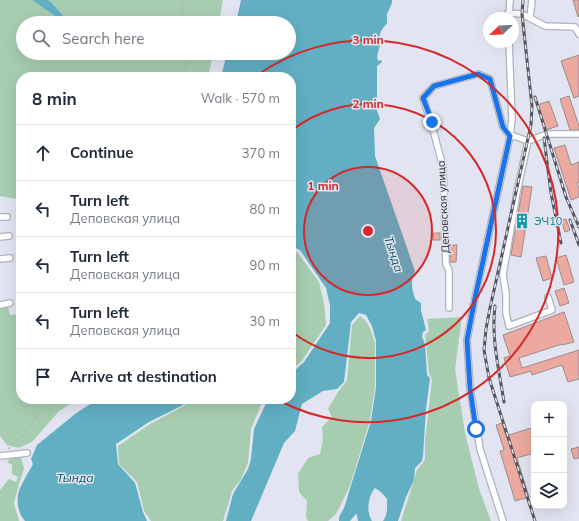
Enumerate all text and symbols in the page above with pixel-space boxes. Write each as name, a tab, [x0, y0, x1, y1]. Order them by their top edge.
north arrow	[483, 12, 519, 48]
search box	[16, 16, 296, 60]
icon: search	[30, 27, 52, 49]
text: Search here	[62, 29, 144, 48]
text: 3 min	[352, 32, 384, 47]
text: 8 min	[32, 88, 77, 109]
text: Walk · 570 m	[201, 90, 280, 106]
text: 2 min	[352, 96, 384, 111]
route end	[423, 113, 441, 131]
icon: ahead	[32, 142, 54, 164]
text: Continue	[70, 143, 133, 162]
text: 370 m	[242, 145, 280, 161]
street label: Деповская улица	[434, 160, 452, 254]
text: 1 min	[307, 178, 339, 193]
text: Turn left	[70, 191, 129, 210]
icon: left	[32, 198, 54, 220]
text: 80 m	[250, 201, 280, 217]
text: Деповская улица	[70, 210, 180, 226]
building icon: ЭЧ10	[513, 212, 531, 230]
place label: ЭЧ10	[534, 214, 563, 228]
centre of rings	[361, 224, 375, 238]
water label: Тында	[381, 234, 407, 274]
text: Turn left	[70, 247, 129, 266]
icon: left	[32, 254, 54, 276]
text: 90 m	[250, 257, 280, 273]
text: Деповская улица	[70, 266, 180, 282]
text: Turn left	[70, 303, 129, 322]
icon: left	[32, 310, 54, 332]
text: 30 m	[250, 313, 280, 329]
text: Деповская улица	[70, 322, 180, 338]
icon: arrive	[32, 366, 54, 388]
text: Arrive at destination	[70, 367, 217, 386]
map controls	[531, 401, 567, 509]
button: +	[531, 401, 567, 437]
route start	[467, 420, 485, 438]
button: −	[531, 437, 567, 473]
water label: Тында	[56, 470, 94, 485]
button: layers	[531, 473, 567, 509]

